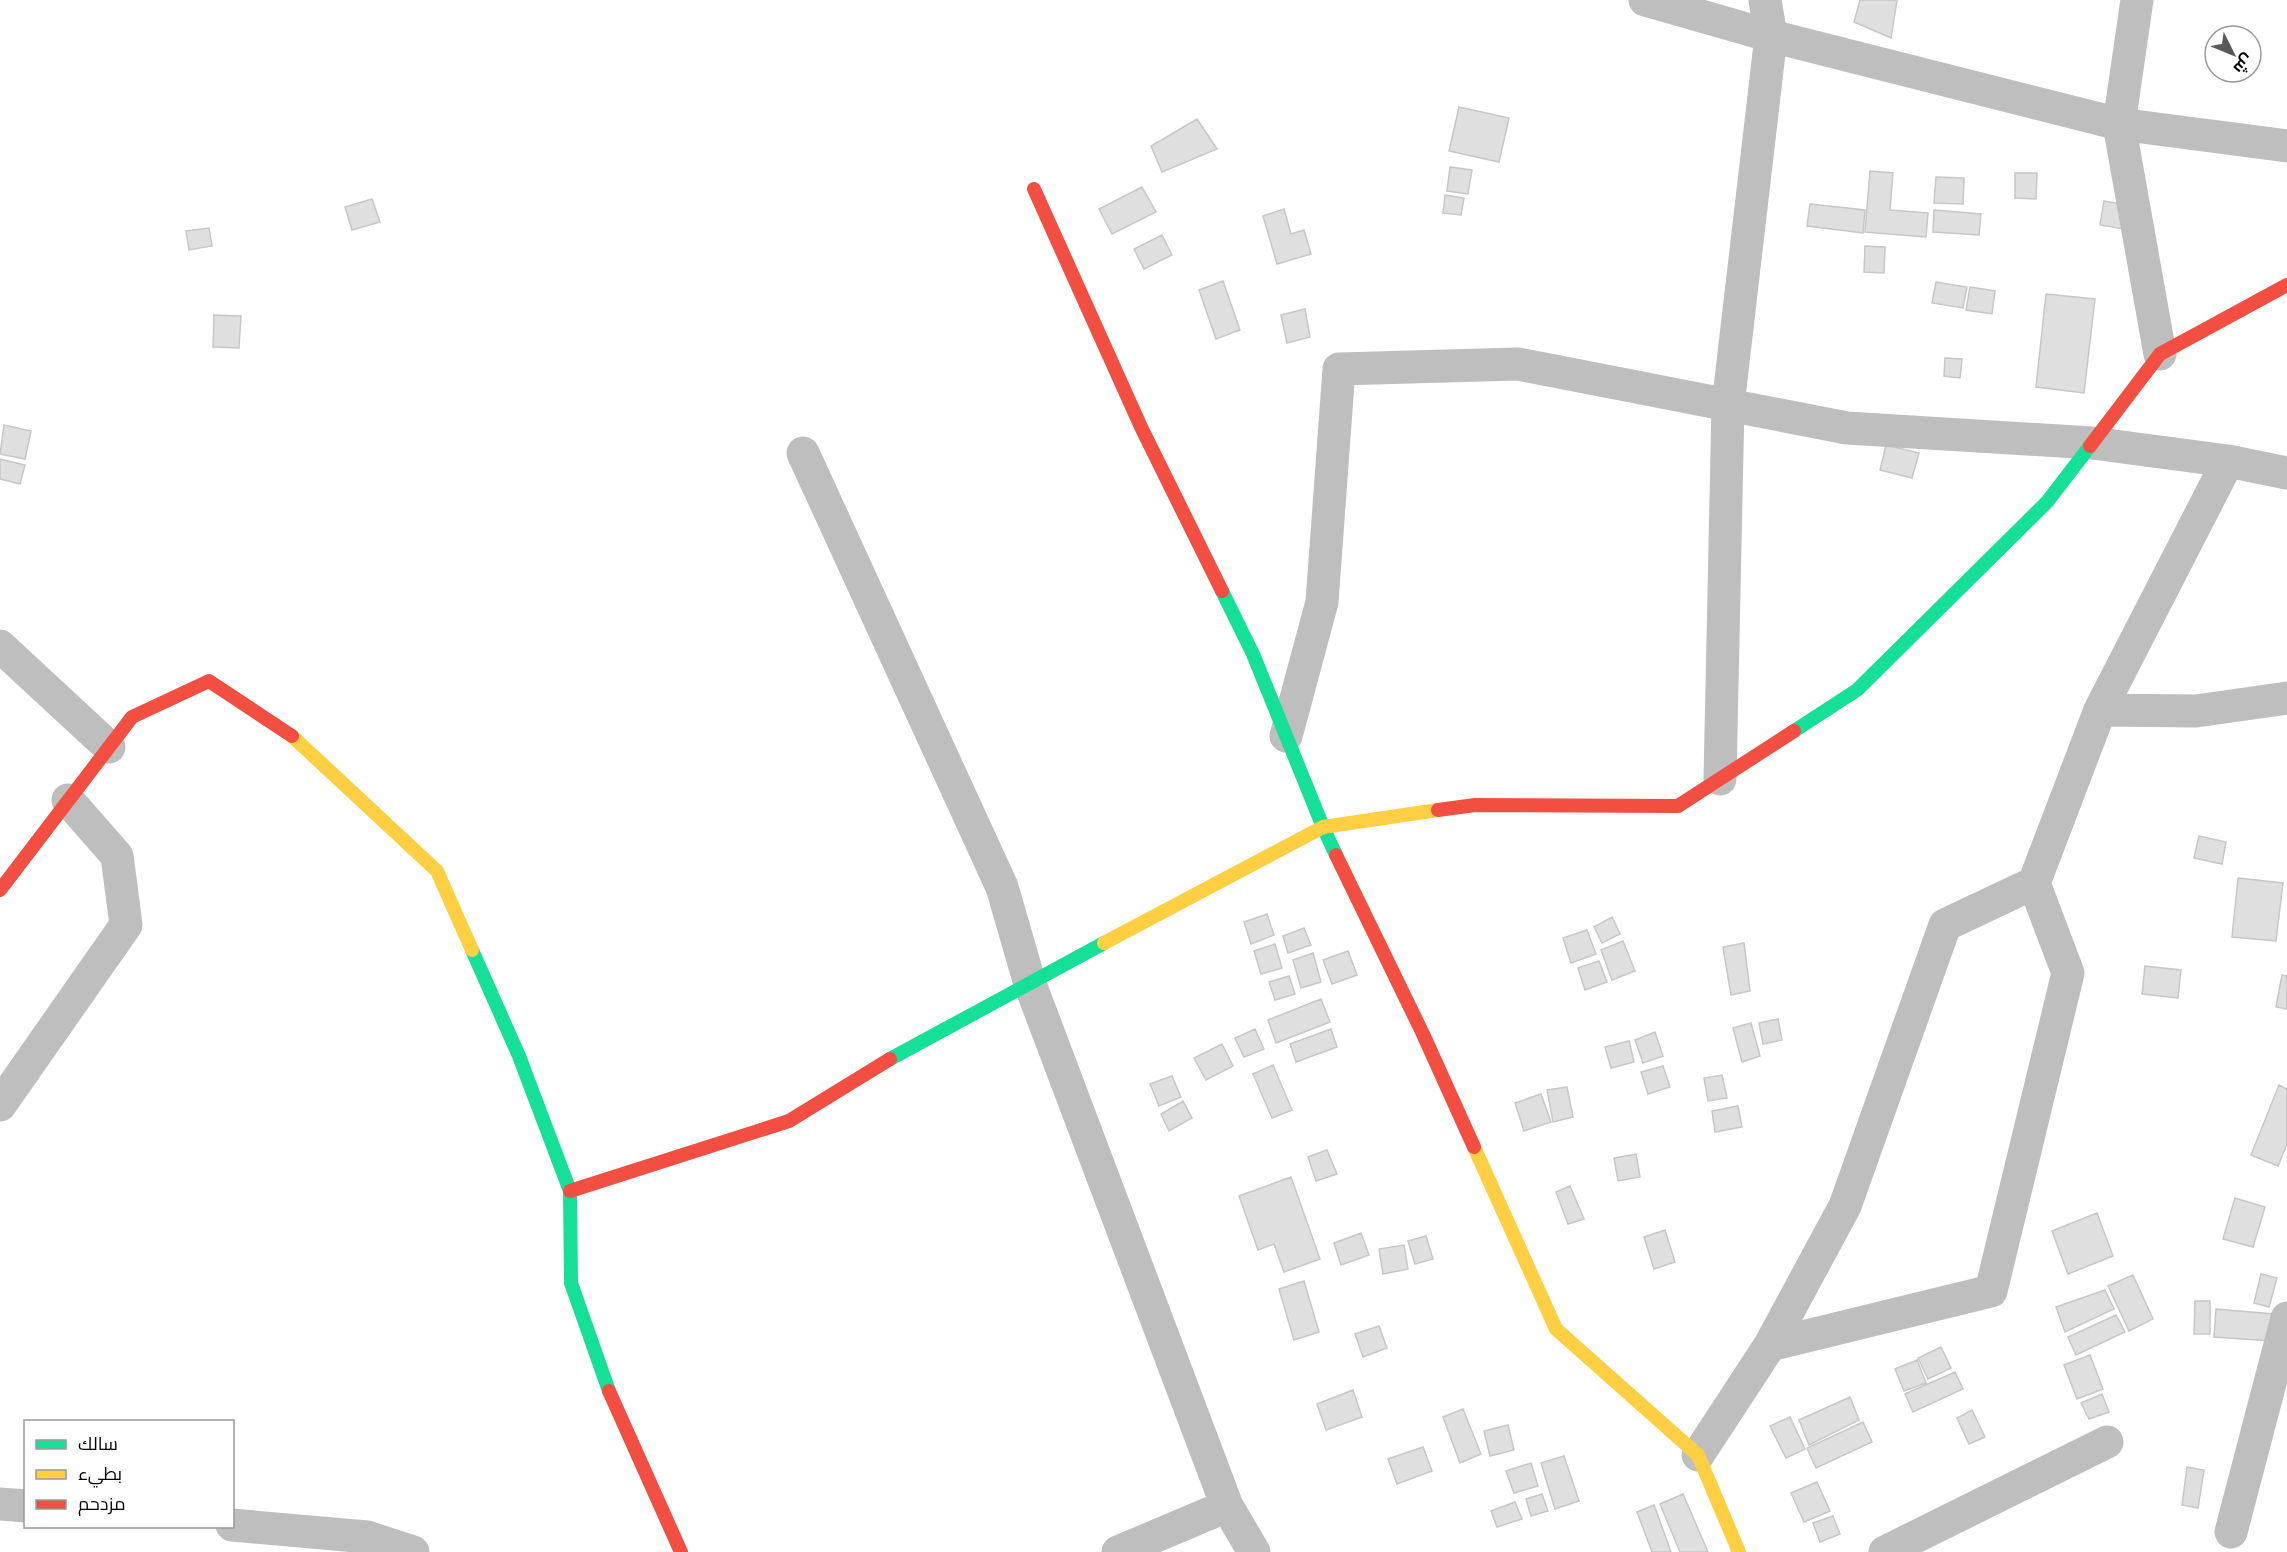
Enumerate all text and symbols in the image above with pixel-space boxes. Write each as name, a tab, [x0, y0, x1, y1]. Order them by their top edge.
north arrow	[2203, 24, 2263, 84]
text: ش	[2230, 50, 2257, 77]
legend	[24, 1420, 234, 1528]
text: سالك	[78, 1434, 118, 1454]
text: بطيء	[78, 1464, 122, 1488]
text: مزدحم	[78, 1494, 126, 1516]

